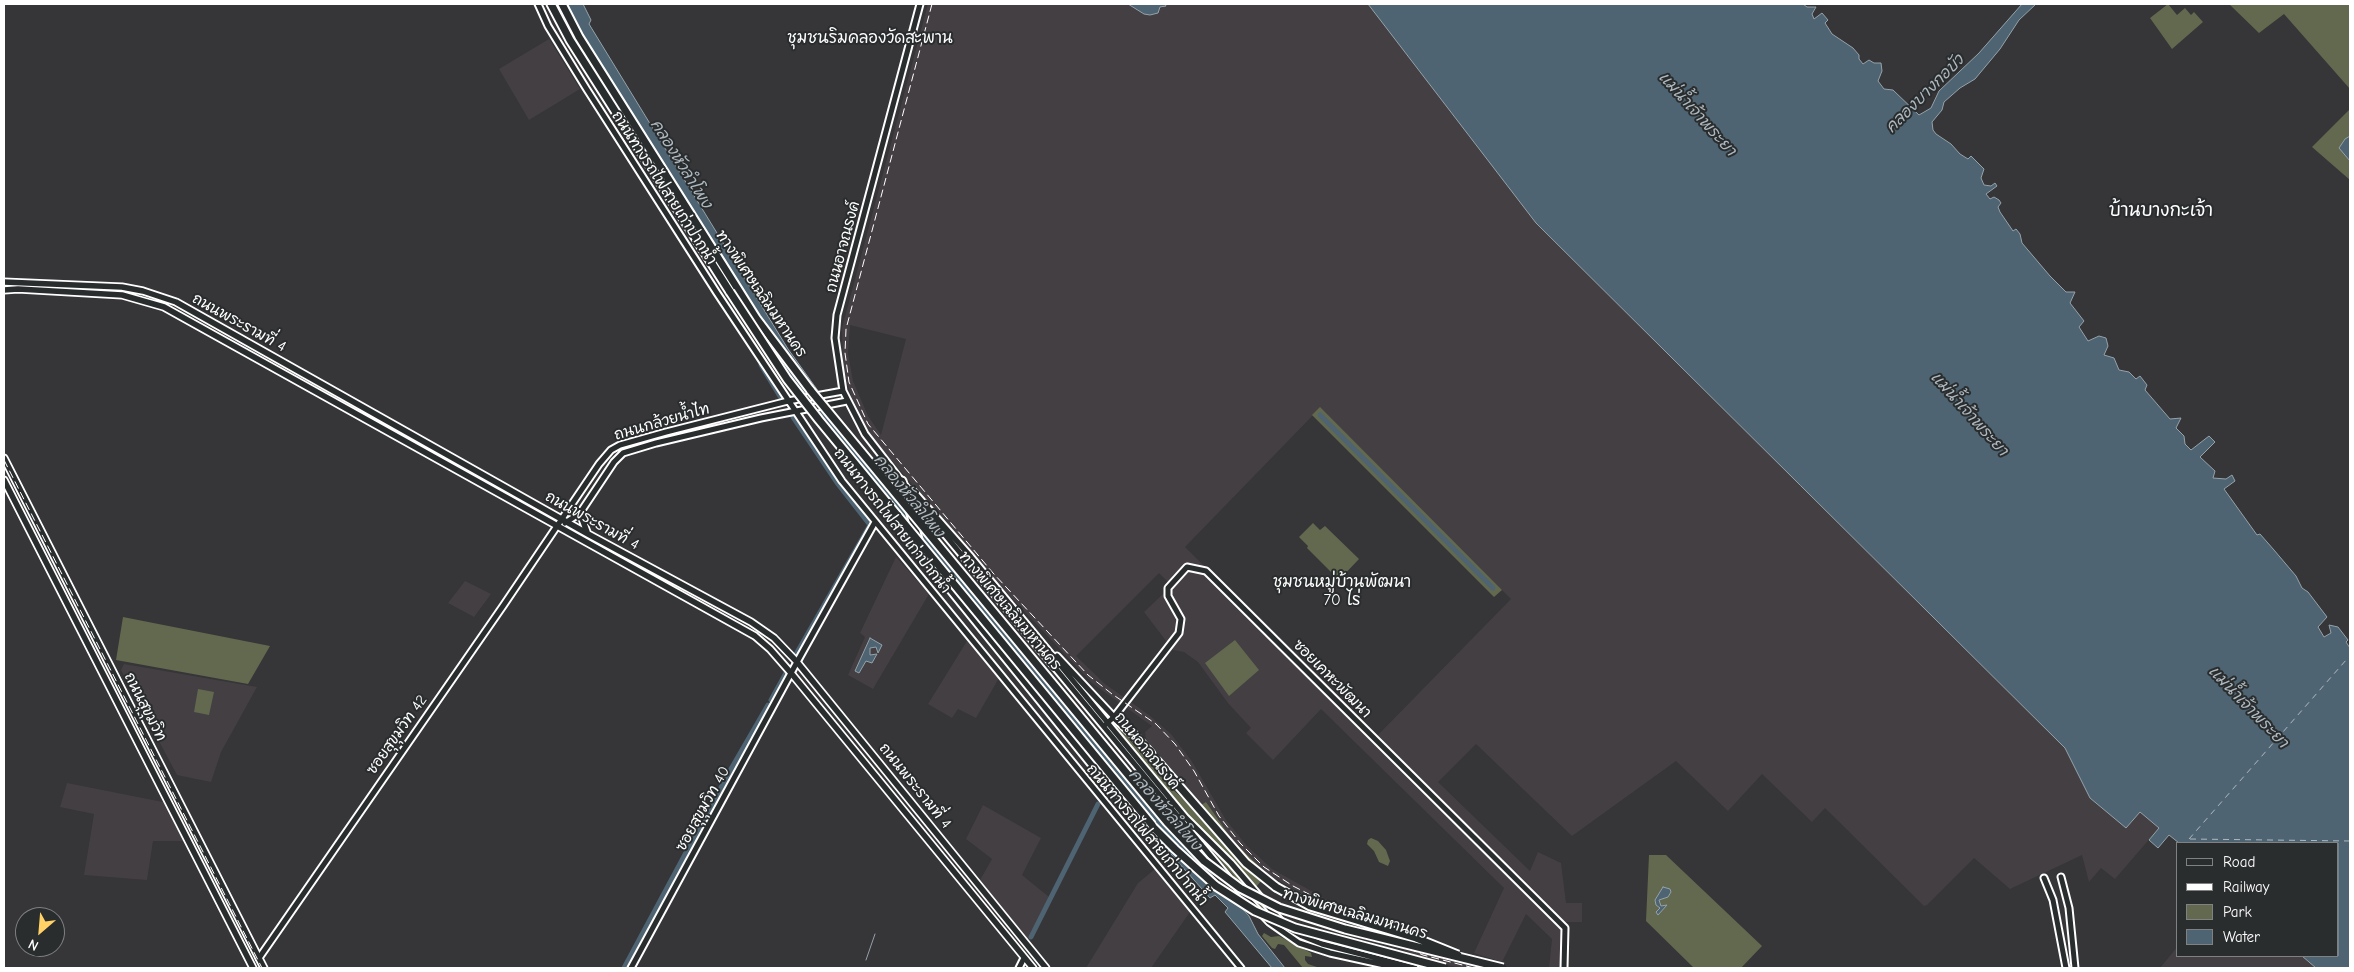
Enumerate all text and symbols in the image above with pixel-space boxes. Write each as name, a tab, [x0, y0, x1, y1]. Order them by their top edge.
district label: ชุมชนริมคลองวัดสะพาน	[787, 28, 953, 48]
water label: คลองบางกอบัว	[1882, 51, 1968, 137]
water label: แม่น้ำเจ้าพระยา	[1654, 68, 1740, 160]
street label: ถนนทางรถไฟสายเก่าปากน้ำ	[608, 108, 720, 268]
water label: คลองหัวลำโพง	[646, 116, 716, 212]
street label: ถนนอาจณรงค์	[822, 199, 864, 295]
district label: บ้านบางกะเจ้า	[2109, 200, 2213, 222]
street label: ทางพิเศษเฉลิมมหานคร	[712, 227, 810, 361]
street label: ถนนพระรามที่ 4	[189, 290, 289, 356]
water label: แม่น้ำเจ้าพระยา	[1926, 368, 2012, 460]
street label: ถนนกล้วยน้ำไท	[612, 400, 712, 444]
street label: ถนนทางรถไฟสายเก่าปากน้ำ	[830, 445, 954, 597]
water label: คลองหัวลำโพง	[870, 451, 948, 541]
street label: ถนนพระรามที่ 4	[542, 488, 642, 554]
street label: ทางพิเศษเฉลิมมหานคร	[955, 548, 1065, 674]
district label: ชุมชนหมู่บ้านพัฒนา 70 ไร่	[1273, 572, 1411, 610]
street label: ซอยเคหะพัฒนา	[1289, 636, 1375, 722]
water label: แม่น้ำเจ้าพระยา	[2204, 662, 2292, 752]
street label: ถนนสุขุมวิท	[120, 670, 170, 744]
street label: ซอยสุขุมวิท 42	[363, 692, 431, 778]
street label: ถนนอาจณรงค์	[1110, 709, 1184, 793]
street label: ถนนพระรามที่ 4	[875, 740, 955, 832]
street label: ถนนทางรถไฟสายเก่าปากน้ำ	[1082, 760, 1212, 910]
street label: ซอยสุขุมวิท 40	[672, 763, 734, 855]
water label: คลองหัวลำโพง	[1125, 765, 1205, 855]
legend	[2176, 842, 2339, 957]
text: Road	[2223, 853, 2255, 871]
text: Railway	[2223, 878, 2269, 896]
street label: ทางพิเศษเฉลิมมหานคร	[1280, 885, 1430, 943]
text: Park	[2223, 903, 2252, 921]
north arrow	[15, 907, 65, 957]
text: Water	[2223, 928, 2260, 946]
text: N	[25, 935, 41, 955]

